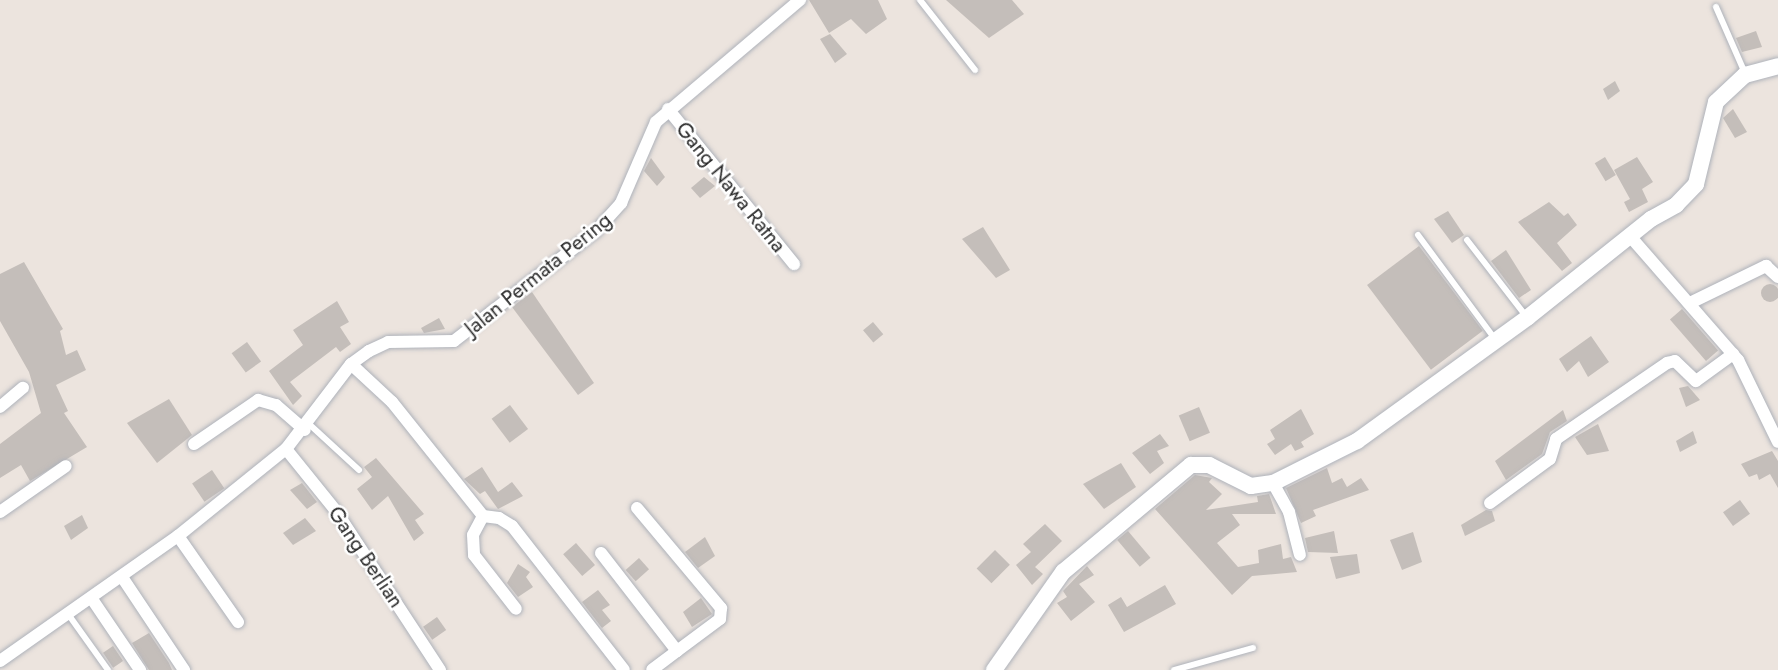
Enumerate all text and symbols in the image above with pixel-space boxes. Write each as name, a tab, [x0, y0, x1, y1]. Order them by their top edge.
street label: Gang Nawa Ratna	[671, 117, 791, 257]
street label: Jalan Permata Pering	[460, 207, 616, 341]
street label: Gang Berlian	[323, 502, 409, 612]

